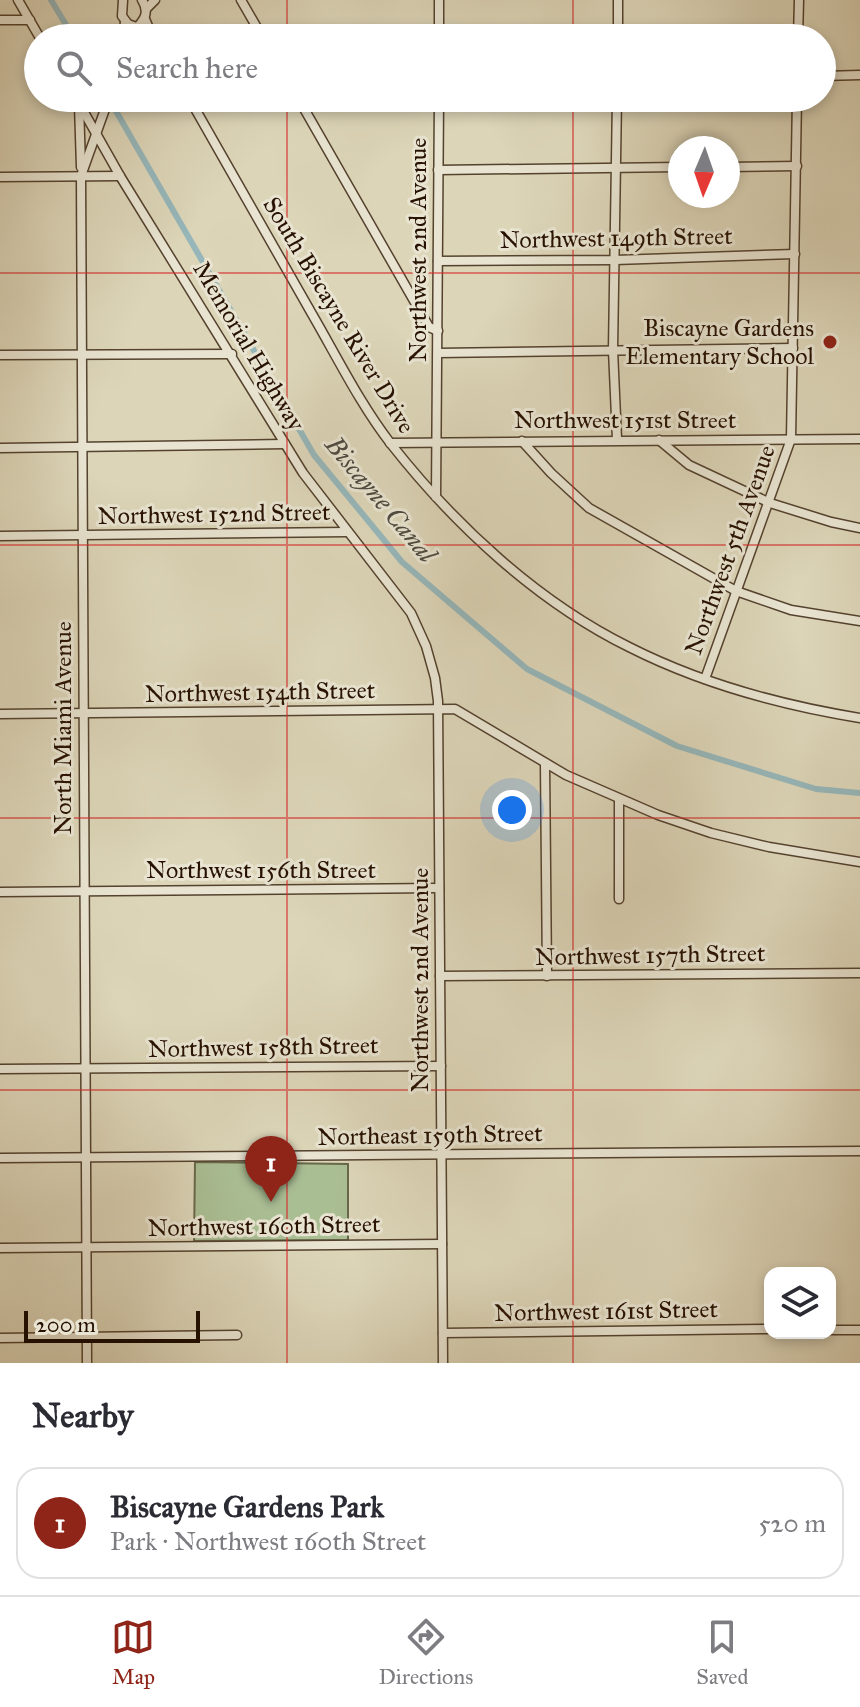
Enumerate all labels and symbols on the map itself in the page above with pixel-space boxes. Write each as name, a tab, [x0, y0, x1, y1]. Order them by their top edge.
north arrow	[668, 136, 740, 208]
street label: Northwest 2nd Avenue	[403, 138, 433, 362]
street label: South Biscayne River Drive	[256, 191, 422, 439]
street label: Northwest 149th Street	[499, 221, 733, 255]
street label: Memorial Highway	[187, 256, 312, 437]
place label: Biscayne Gardens Elementary School	[625, 313, 815, 371]
marker: Biscayne Gardens Elementary School	[821, 333, 839, 351]
street label: Northwest 151st Street	[514, 405, 737, 435]
water label: Biscayne Canal	[318, 428, 445, 570]
street label: Northwest 5th Avenue	[678, 441, 782, 659]
street label: Northwest 152nd Street	[97, 497, 331, 531]
street label: North Miami Avenue	[48, 621, 78, 835]
street label: Northwest 154th Street	[145, 675, 376, 709]
your location	[492, 790, 532, 830]
street label: Northwest 156th Street	[146, 855, 377, 885]
street label: Northwest 2nd Avenue	[405, 868, 435, 1092]
street label: Northwest 157th Street	[534, 938, 766, 972]
street label: Northwest 158th Street	[148, 1030, 379, 1064]
street label: Northeast 159th Street	[317, 1118, 543, 1152]
pin: 1	[245, 1136, 297, 1202]
street label: Northwest 160th Street	[147, 1209, 381, 1243]
street label: Northwest 161st Street	[494, 1294, 719, 1328]
scale bar	[24, 1307, 200, 1343]

